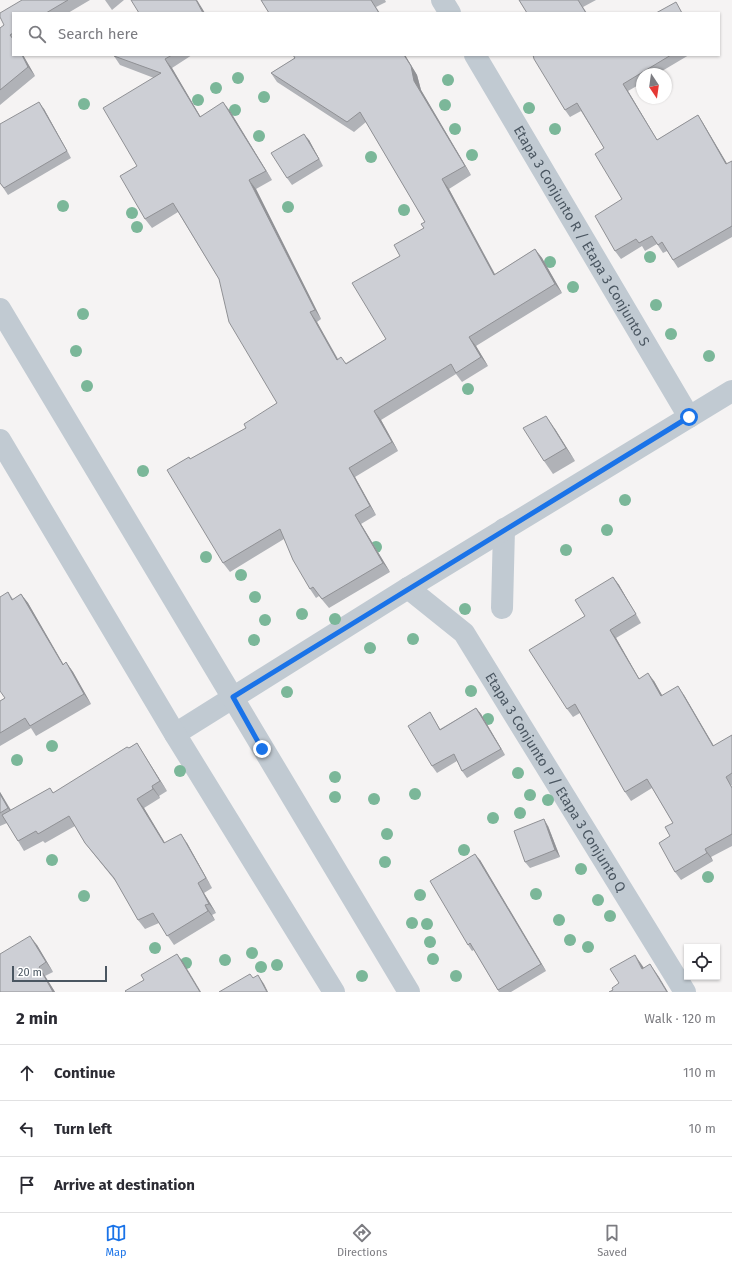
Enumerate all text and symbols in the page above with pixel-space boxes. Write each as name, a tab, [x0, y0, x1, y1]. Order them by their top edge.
search box	[12, 12, 720, 56]
icon: search	[26, 23, 48, 45]
text: Search here	[58, 25, 138, 43]
north arrow	[636, 68, 672, 104]
street label: Etapa 3 Conjunto R / Etapa 3 Conjunto S	[510, 122, 654, 349]
route start	[680, 408, 698, 426]
street label: Etapa 3 Conjunto P / Etapa 3 Conjunto Q	[482, 669, 630, 895]
route end	[253, 740, 271, 758]
map controls	[684, 944, 720, 980]
button: locate	[684, 944, 720, 980]
scale bar	[12, 964, 107, 983]
text: 20 m	[18, 966, 42, 979]
text: 2 min	[16, 1008, 58, 1029]
text: Walk · 120 m	[644, 1011, 716, 1026]
icon: ahead	[16, 1062, 38, 1084]
text: Continue	[54, 1064, 115, 1082]
text: 110 m	[683, 1065, 716, 1080]
icon: left	[16, 1118, 38, 1140]
text: Turn left	[54, 1120, 112, 1138]
text: 10 m	[689, 1121, 716, 1136]
icon: arrive	[16, 1174, 38, 1196]
text: Arrive at destination	[54, 1176, 195, 1194]
tab: Map	[105, 1222, 127, 1259]
tab: Directions	[337, 1222, 387, 1259]
tab: Saved	[597, 1222, 627, 1259]

